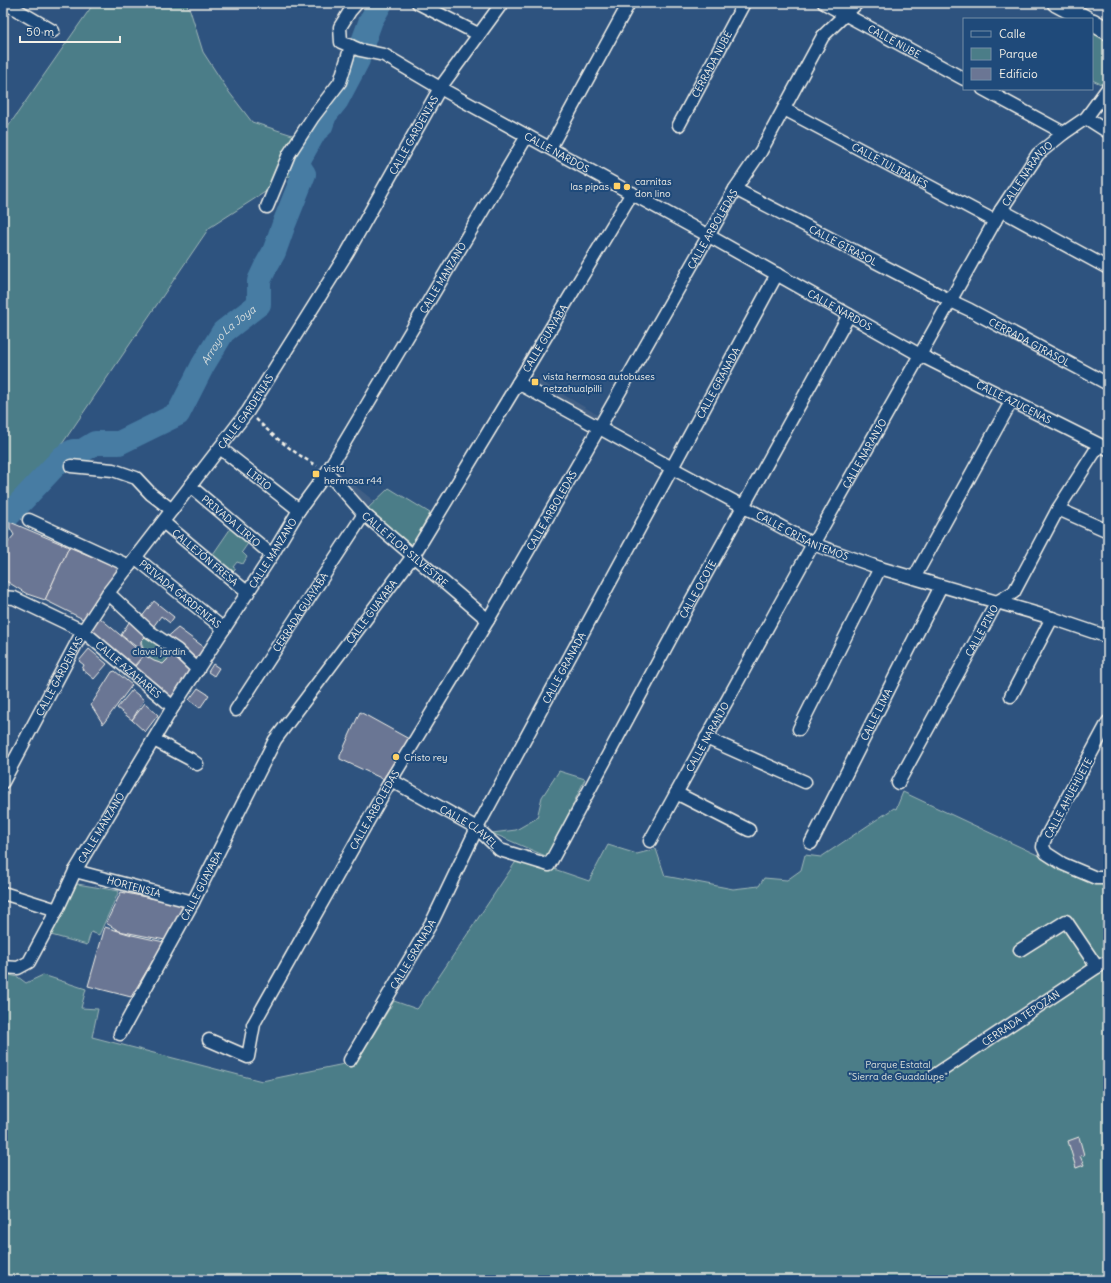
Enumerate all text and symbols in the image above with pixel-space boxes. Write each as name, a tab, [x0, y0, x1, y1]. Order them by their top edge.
scale bar	[20, 18, 120, 44]
legend	[963, 18, 1093, 90]
street label: CALLE NUBE	[865, 22, 923, 61]
text: 50 m	[26, 24, 55, 39]
text: Calle	[999, 26, 1026, 41]
street label: CERRADA NUBE	[689, 29, 735, 100]
text: Parque	[999, 46, 1038, 61]
text: Edificio	[999, 66, 1038, 81]
street label: CALLE GARDENIAS	[387, 93, 442, 177]
street label: CALLE NARDOS	[522, 130, 592, 176]
street label: CALLE NARANJO	[999, 139, 1056, 209]
street label: CALLE TULIPANES	[849, 140, 931, 191]
place label: carnitas don lino	[635, 175, 672, 200]
place label: las pipas	[570, 180, 609, 193]
marker: las pipas	[612, 181, 622, 191]
marker: carnitas don lino	[622, 182, 632, 192]
street label: CALLE ARBOLEDAS	[685, 187, 741, 271]
street label: CALLE GIRASOL	[807, 222, 880, 269]
street label: CALLE MANZANO	[417, 240, 469, 316]
street label: CALLE NARDOS	[805, 287, 875, 334]
water label: Arroyo La Joya	[198, 302, 259, 367]
street label: CALLE GUAYABA	[520, 302, 571, 375]
street label: CERRADA GIRASOL	[986, 315, 1073, 370]
street label: CALLE GRANADA	[694, 345, 743, 421]
place label: vista hermosa autobuses netzahualpilli	[543, 370, 655, 395]
street label: CALLE GARDENIAS	[215, 372, 277, 452]
marker: vista hermosa autobuses netzahualpilli	[530, 377, 540, 387]
street label: CALLE AZUCENAS	[974, 378, 1054, 427]
street label: CALLE NARANJO	[840, 416, 890, 491]
place label: vista hermosa r44	[324, 462, 382, 487]
street label: LIRIO	[244, 465, 274, 493]
street label: CALLE ARBOLEDAS	[524, 468, 580, 553]
marker: vista hermosa r44	[311, 469, 321, 479]
street label: PRIVADA LIRIO	[199, 493, 263, 550]
street label: CALLE FLOR SILVESTRE	[359, 509, 451, 590]
street label: CALLE CRISANTEMOS	[754, 509, 851, 563]
street label: CALLE MANZANO	[246, 516, 300, 591]
street label: CALLEJÓN FRESA	[169, 526, 241, 589]
street label: PRIVADA GARDENIAS	[137, 557, 224, 631]
street label: CALLE OCOTE	[677, 558, 719, 621]
street label: CERRADA GUAYABA	[270, 570, 331, 654]
street label: CALLE GUAYABA	[344, 577, 400, 646]
street label: CALLE PINO	[963, 602, 1001, 659]
street label: CALLE GRANADA	[540, 630, 589, 706]
street label: CALLE GARDENIAS	[33, 634, 86, 718]
street label: CALLE AZAHARES	[93, 638, 164, 701]
park label: clavel jardín	[132, 645, 186, 658]
street label: CALLE LIMA	[858, 686, 895, 743]
street label: CALLE NARANJO	[683, 699, 732, 774]
place label: Cristo rey	[404, 751, 448, 764]
marker: Cristo rey	[391, 752, 401, 762]
street label: CALLE AHUEHUETE	[1042, 756, 1095, 841]
street label: CALLE ARBOLEDAS	[347, 767, 403, 852]
street label: CALLE MANZANO	[75, 790, 128, 866]
street label: CALLE CLAVEL	[437, 803, 501, 852]
street label: CALLE GUAYABA	[178, 848, 225, 923]
street label: HORTENSIA	[105, 874, 163, 900]
street label: CALLE GRANADA	[387, 917, 439, 992]
street label: CERRADA TEPOZÁN	[979, 988, 1063, 1049]
park label: Parque Estatal "Sierra de Guadalupe"	[848, 1058, 948, 1083]

